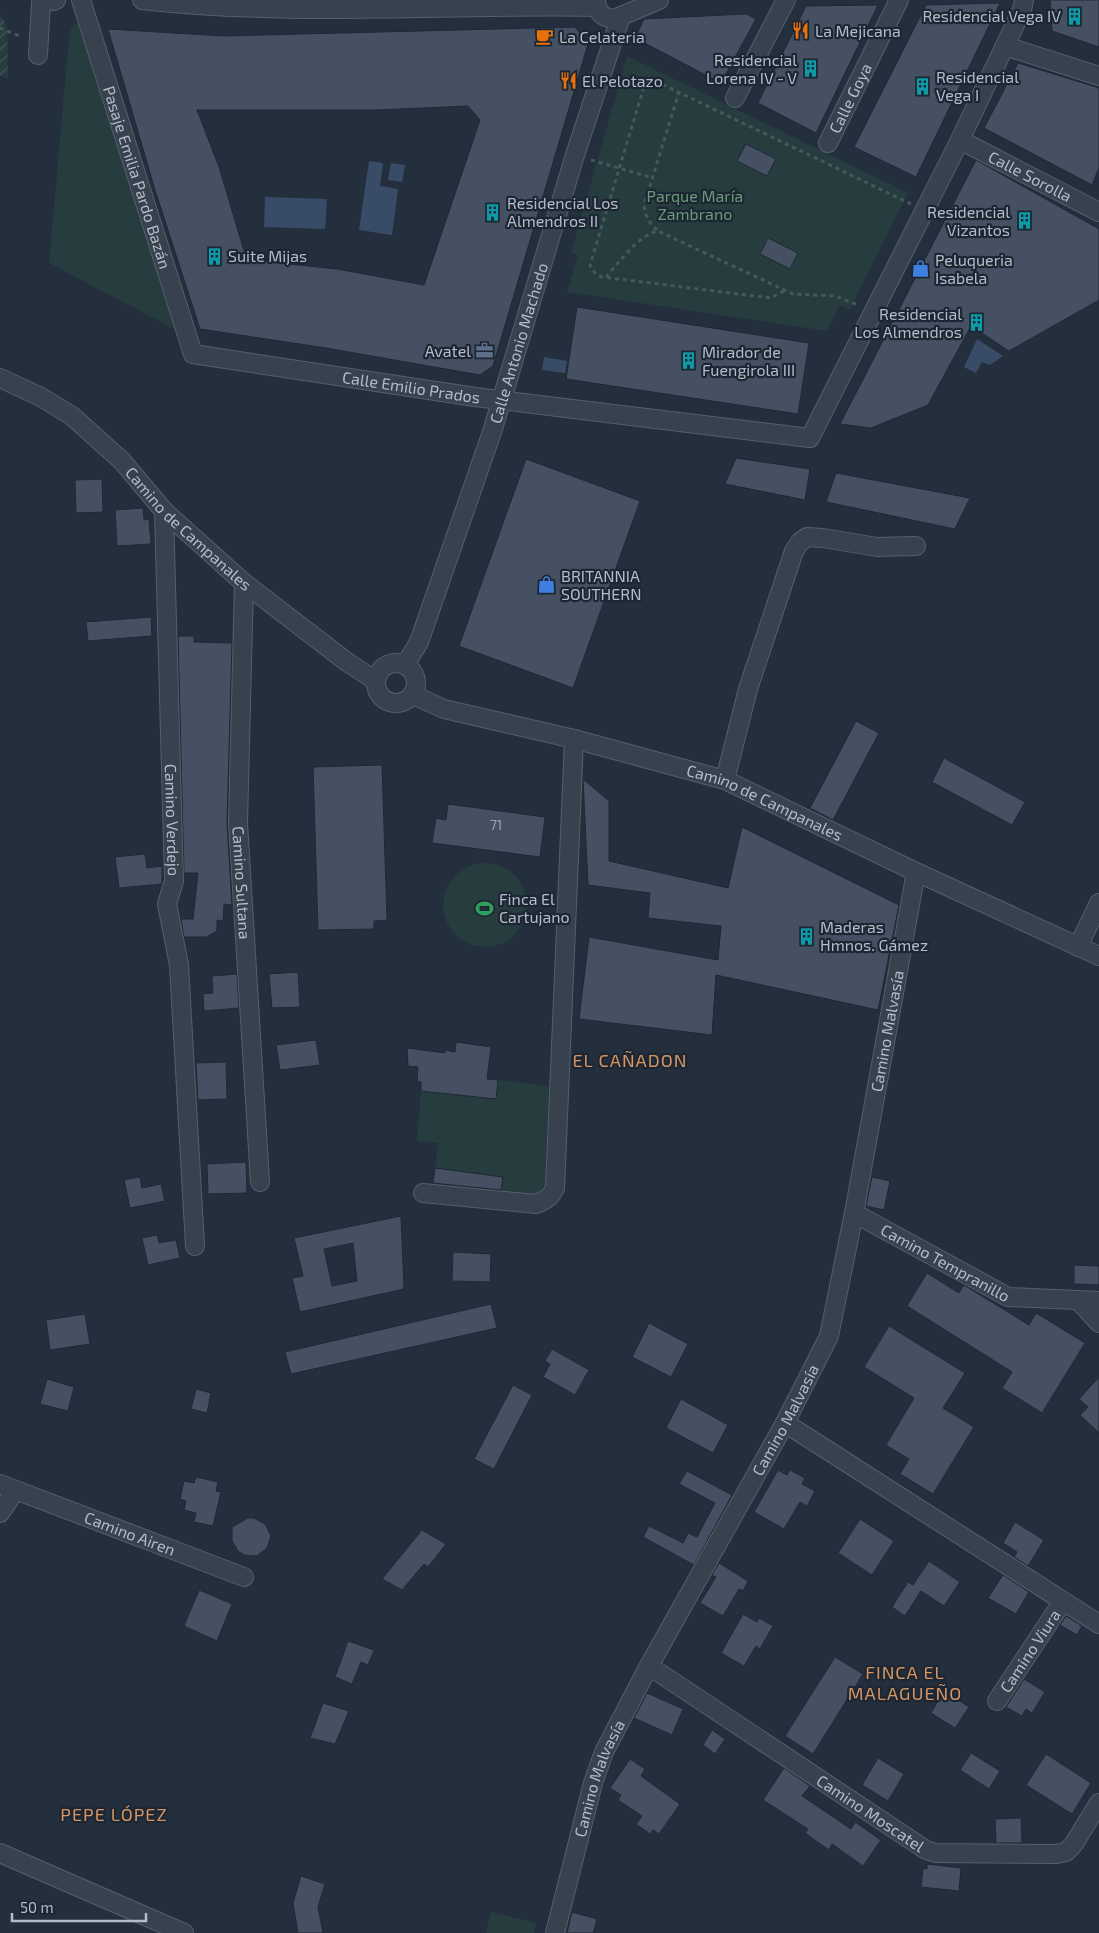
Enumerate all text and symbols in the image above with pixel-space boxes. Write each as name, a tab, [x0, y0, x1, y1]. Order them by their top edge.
place label: Residencial Vega IV	[922, 6, 1061, 25]
building icon: Residencial Vega IV	[1065, 6, 1085, 26]
restaurant icon: La Mejicana	[791, 21, 811, 41]
place label: La Mejicana	[815, 21, 901, 41]
cafe icon: La Celateria	[535, 27, 555, 47]
place label: La Celateria	[559, 27, 645, 46]
place label: Residencial Lorena IV - V	[706, 50, 797, 87]
building icon: Residencial Lorena IV - V	[801, 59, 821, 79]
street label: Calle Goya	[824, 60, 875, 136]
place label: Residencial Vega I	[936, 67, 1019, 104]
restaurant icon: El Pelotazo	[558, 71, 578, 91]
place label: El Pelotazo	[582, 71, 663, 90]
building icon: Residencial Vega I	[912, 76, 932, 96]
street label: Pasaje Emilia Pardo Bazán	[100, 83, 175, 271]
street label: Calle Sorolla	[985, 146, 1075, 205]
park label: Parque María Zambrano	[647, 186, 743, 223]
place label: Residencial Los Almendros II	[507, 193, 618, 230]
building icon: Residencial Los Almendros II	[483, 202, 503, 222]
place label: Residencial Vizantos	[927, 202, 1010, 239]
building icon: Residencial Vizantos	[1014, 211, 1034, 231]
building icon: Suite Mijas	[204, 246, 224, 266]
place label: Suite Mijas	[228, 246, 307, 266]
place label: Peluqueria Isabela	[935, 250, 1013, 287]
shop icon: Peluqueria Isabela	[911, 259, 931, 279]
street label: Calle Antonio Machado	[485, 260, 551, 426]
place label: Residencial Los Almendros	[854, 304, 962, 341]
building icon: Residencial Los Almendros	[966, 313, 986, 333]
place label: Avatel	[425, 341, 471, 360]
office icon: Avatel	[475, 341, 495, 361]
place label: Mirador de Fuengirola III	[702, 342, 795, 379]
building icon: Mirador de Fuengirola III	[678, 351, 698, 371]
street label: Calle Emilio Prados	[341, 367, 481, 407]
street label: Camino de Campanales	[122, 463, 255, 594]
place label: BRITANNIA SOUTHERN	[561, 566, 641, 603]
shop icon: BRITANNIA SOUTHERN	[537, 575, 557, 595]
street label: Camino de Campanales	[685, 760, 846, 844]
street label: Camino Verdejo	[162, 763, 184, 876]
house number: 71	[490, 816, 502, 833]
street label: Camino Sultana	[229, 825, 255, 940]
place label: Finca El Cartujano	[499, 889, 570, 927]
sports icon: Finca El Cartujano	[475, 898, 495, 918]
place label: Maderas Hmnos. Gámez	[820, 917, 928, 954]
building icon: Maderas Hmnos. Gámez	[796, 926, 816, 946]
street label: Camino Malvasía	[866, 969, 907, 1093]
district label: EL CAÑADON	[573, 1049, 687, 1071]
street label: Camino Tempranillo	[878, 1220, 1013, 1305]
street label: Camino Malvasía	[748, 1361, 822, 1479]
street label: Camino Airen	[82, 1507, 178, 1559]
street label: Camino Viura	[995, 1606, 1064, 1696]
district label: FINCA EL MALAGUEÑO	[848, 1661, 962, 1704]
street label: Camino Malvasía	[570, 1716, 628, 1839]
street label: Camino Moscatel	[813, 1770, 928, 1855]
district label: PEPE LÓPEZ	[60, 1803, 168, 1825]
scale bar	[12, 1890, 146, 1922]
text: 50 m	[20, 1898, 54, 1916]

